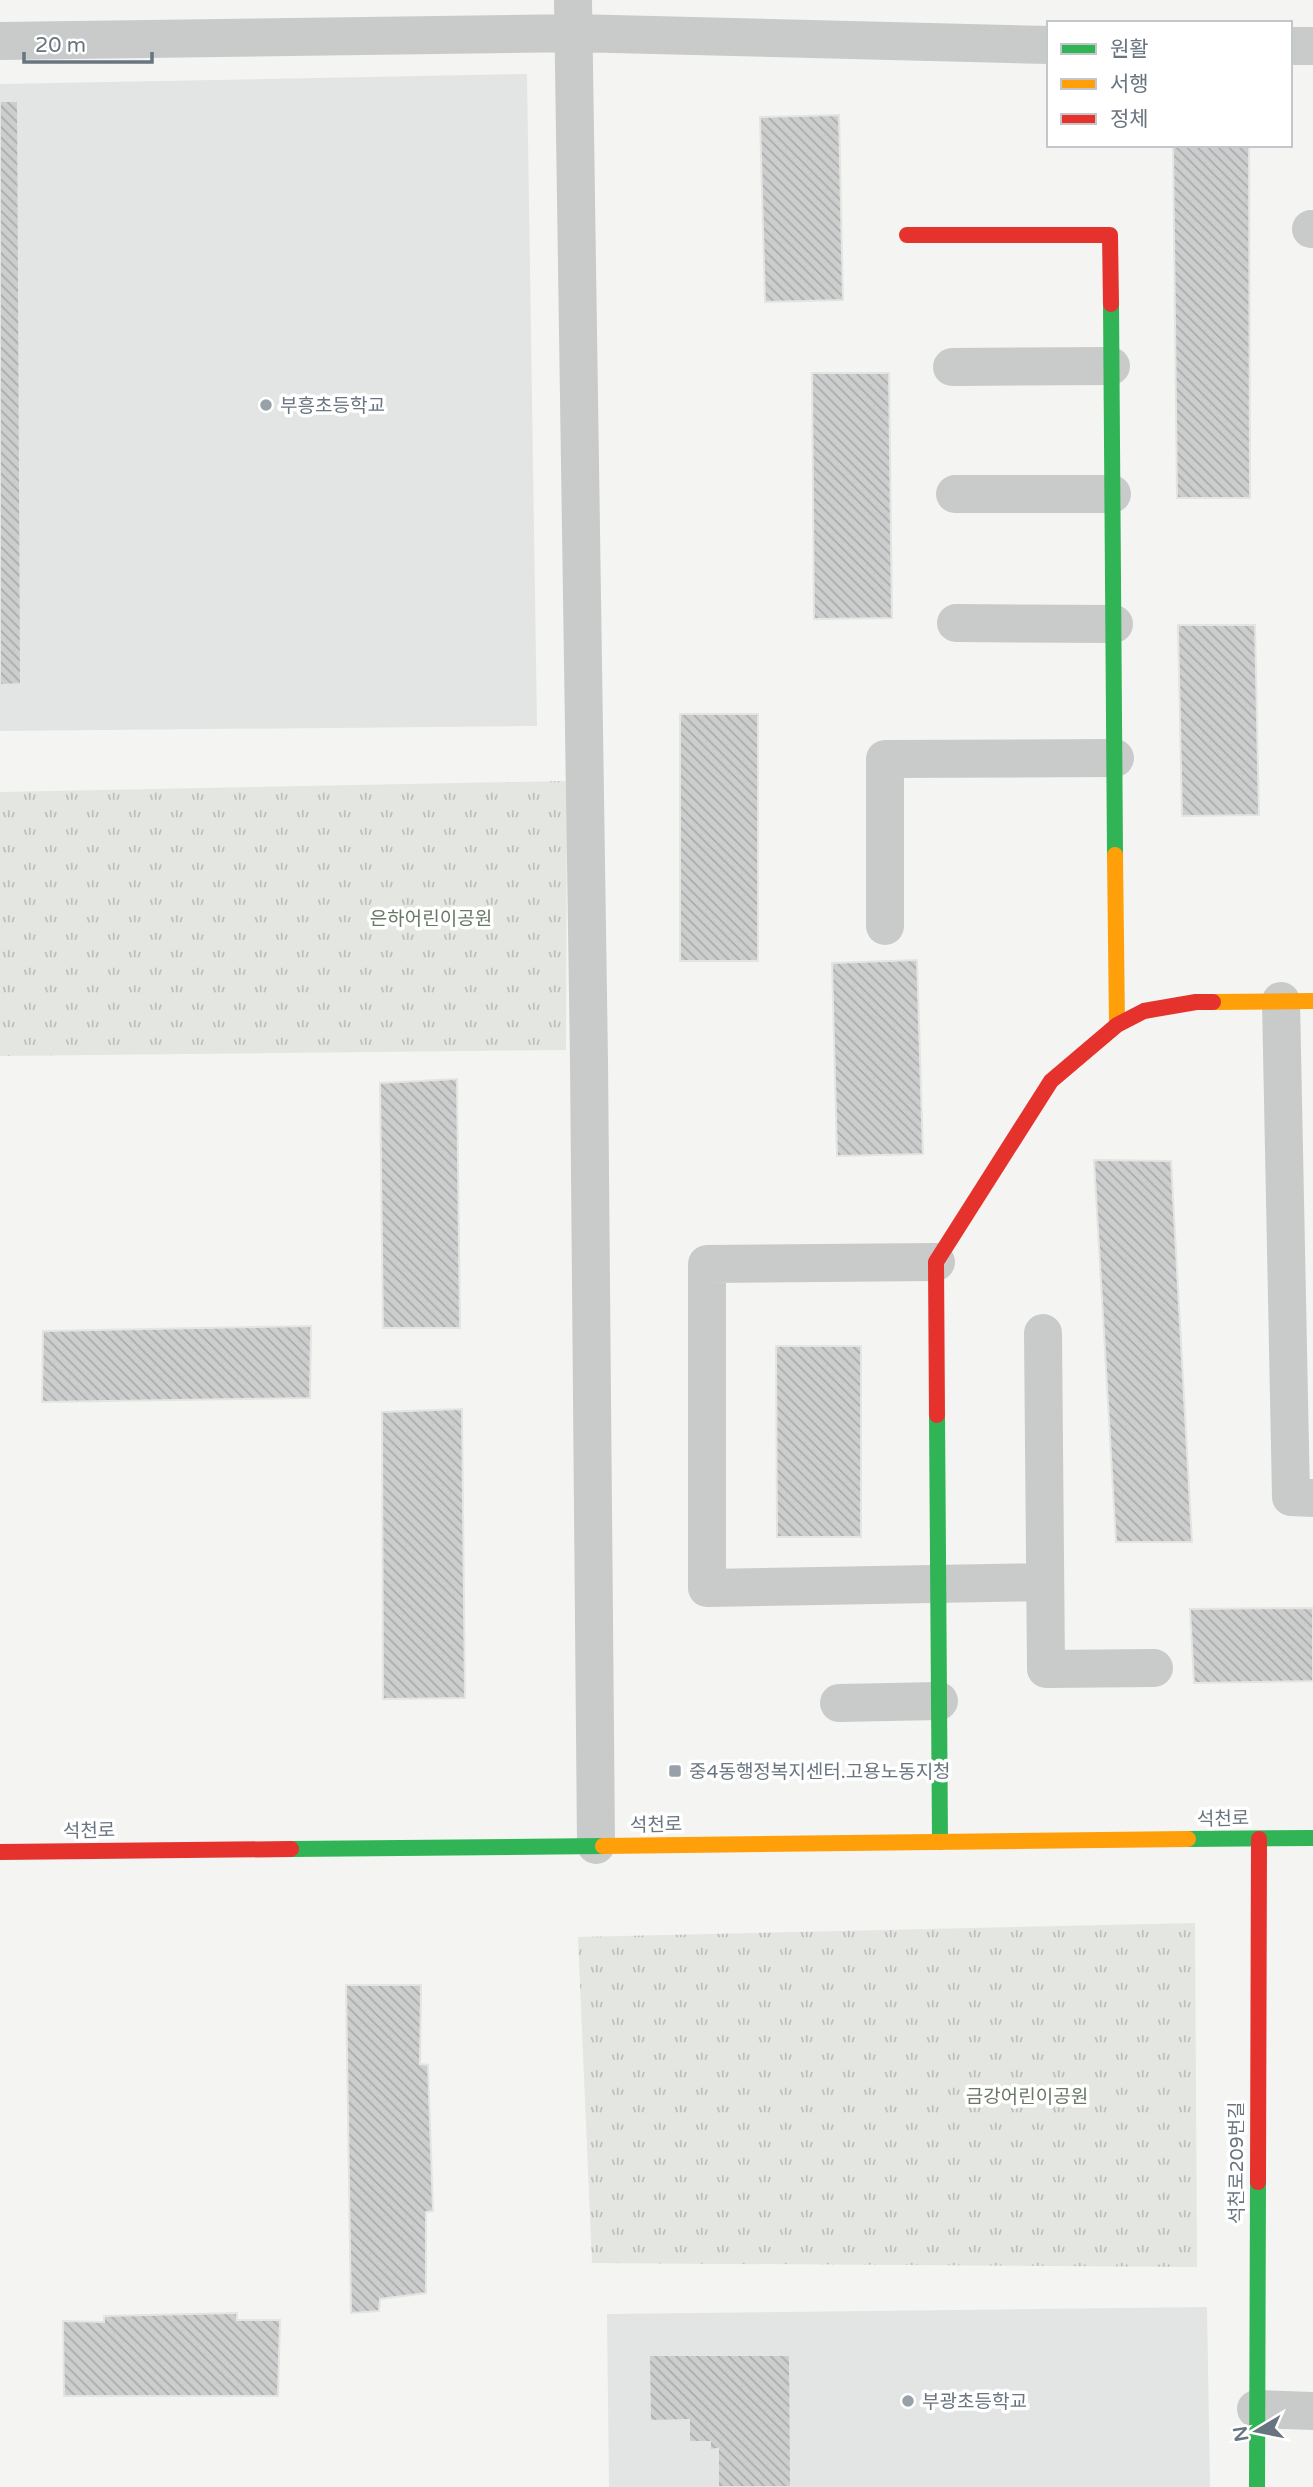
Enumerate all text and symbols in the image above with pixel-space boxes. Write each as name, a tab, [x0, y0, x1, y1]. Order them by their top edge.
scale bar	[24, 21, 152, 65]
legend	[1047, 21, 1292, 147]
text: 20 m	[35, 33, 86, 58]
text: 원활	[1110, 37, 1149, 62]
text: 서행	[1110, 72, 1149, 97]
text: 정체	[1110, 107, 1149, 132]
place label: 부흥초등학교	[280, 395, 385, 417]
marker: 부흥초등학교	[258, 397, 274, 413]
park label: 은하어린이공원	[370, 908, 492, 930]
place label: 중4동행정복지센터.고용노동지청	[689, 1761, 951, 1783]
marker: 중4동행정복지센터.고용노동지청	[667, 1763, 683, 1779]
street label: 석천로	[1197, 1808, 1249, 1830]
street label: 석천로	[630, 1814, 682, 1836]
street label: 석천로	[63, 1820, 115, 1842]
park label: 금강어린이공원	[966, 2086, 1088, 2108]
street label: 석천로209번길	[1226, 2101, 1248, 2225]
place label: 부광초등학교	[922, 2391, 1027, 2413]
marker: 부광초등학교	[900, 2393, 916, 2409]
north arrow	[1222, 2396, 1292, 2466]
text: N	[1229, 2424, 1253, 2443]

